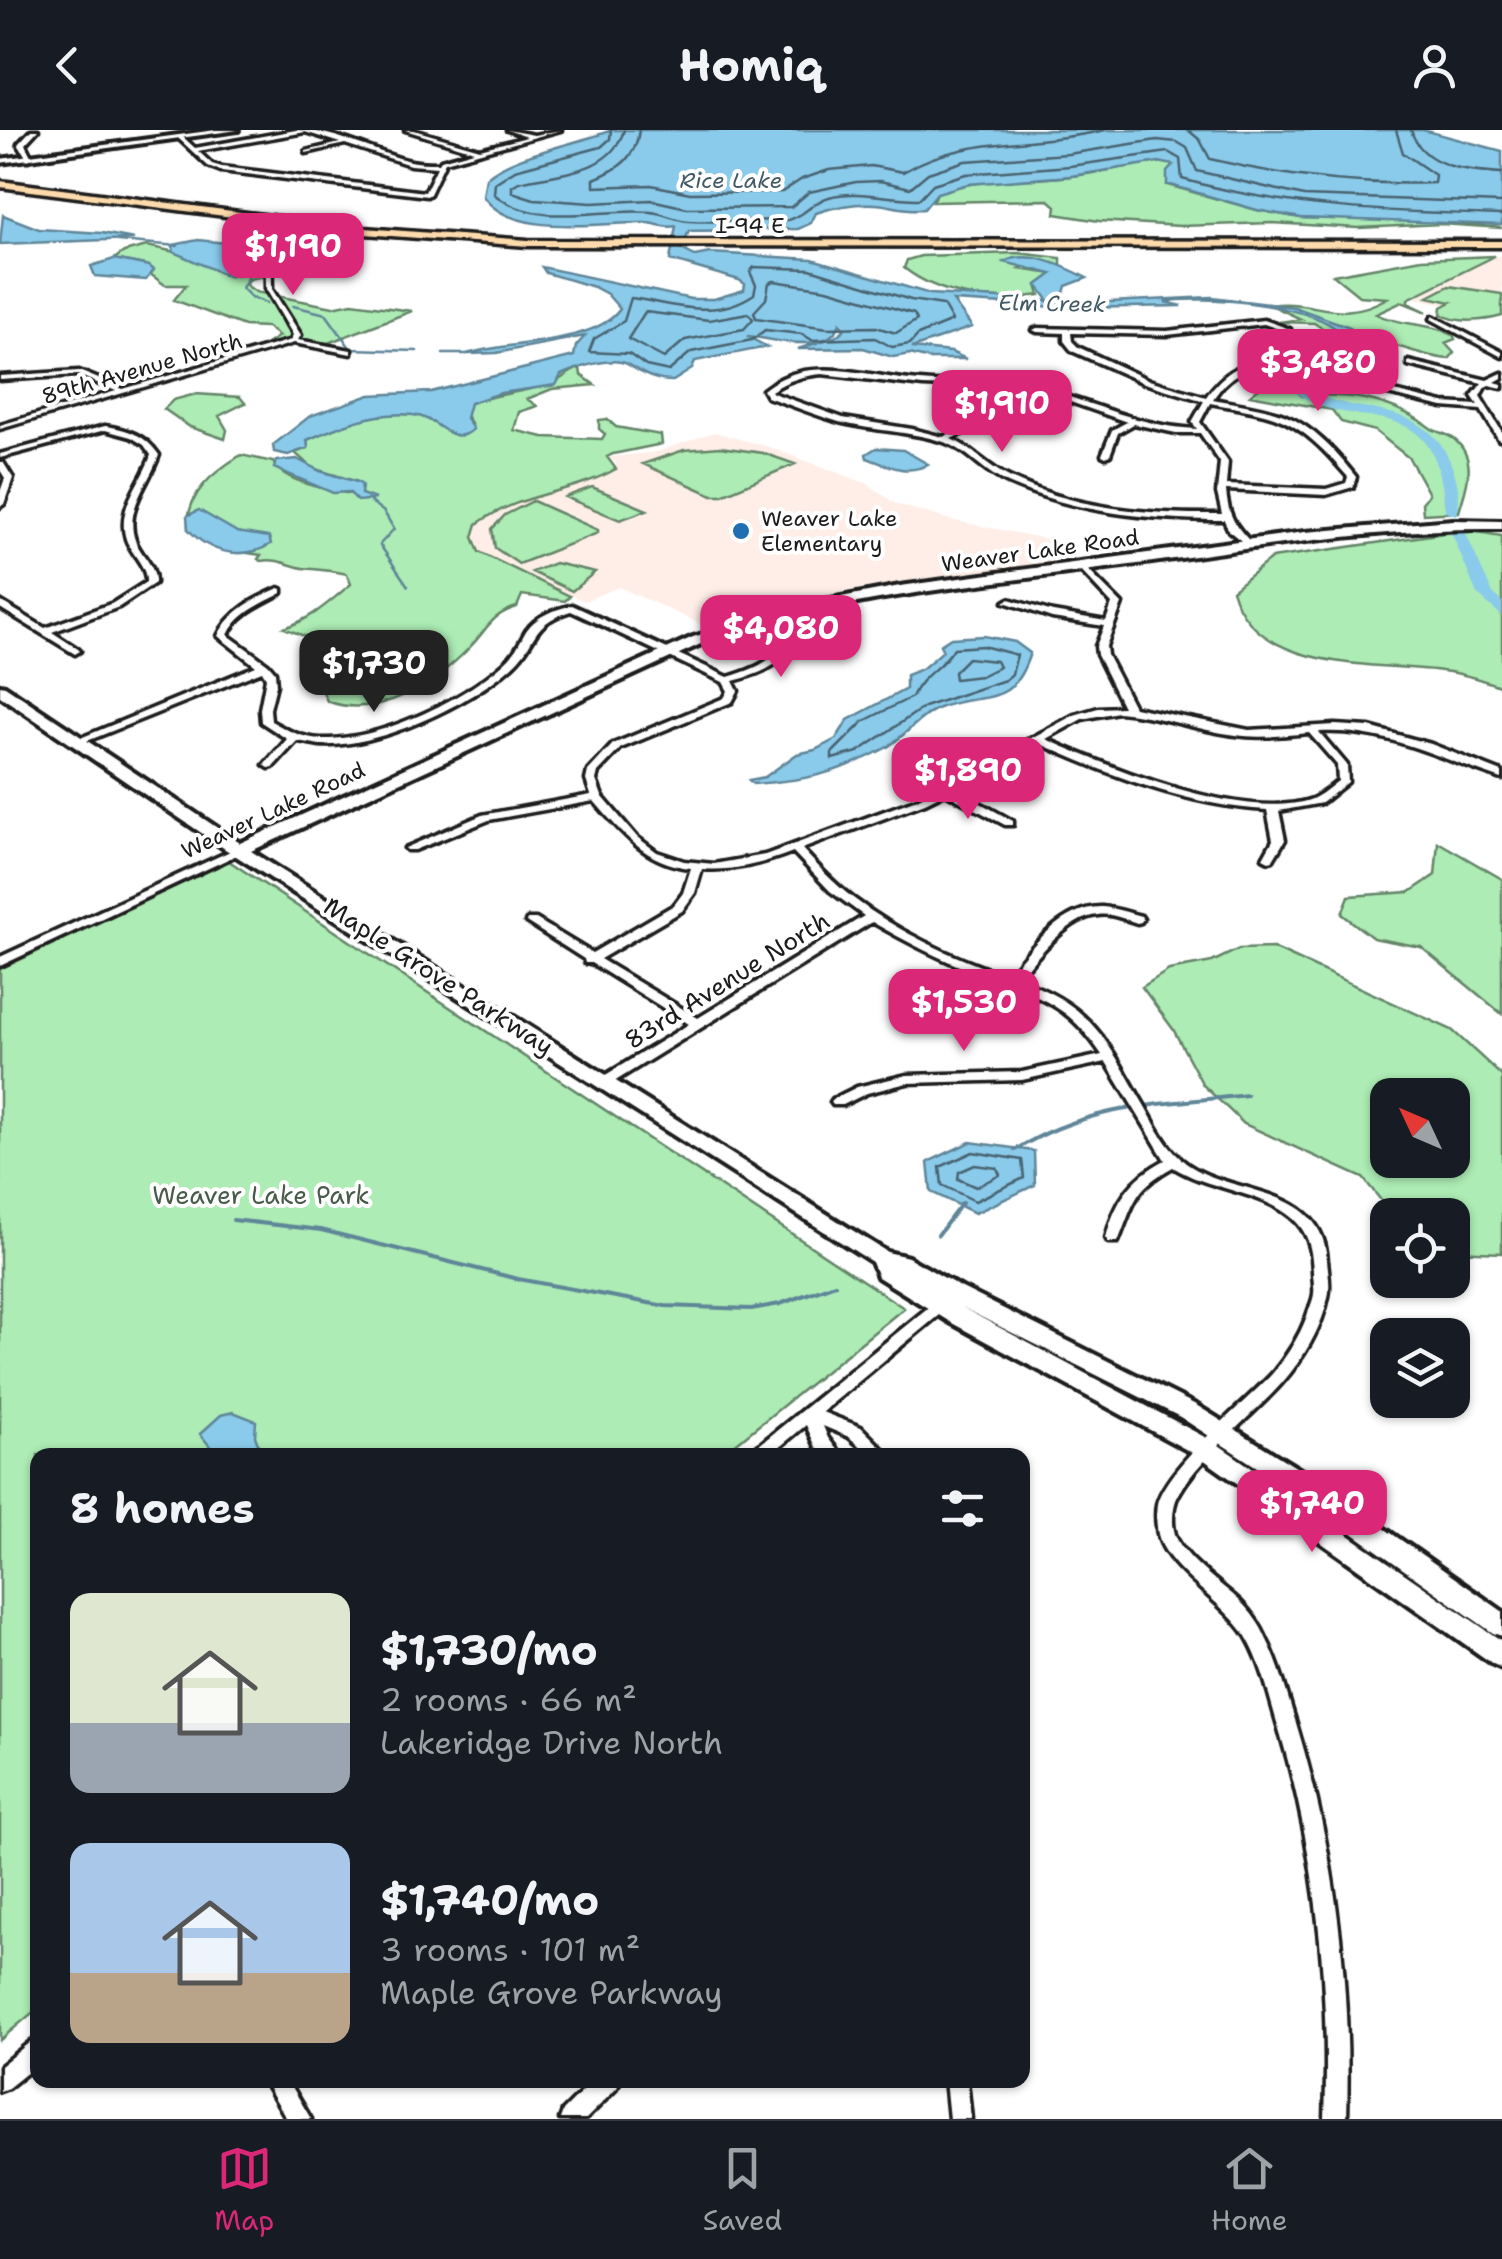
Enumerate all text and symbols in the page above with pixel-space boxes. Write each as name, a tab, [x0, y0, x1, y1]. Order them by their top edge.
text: Homiq	[679, 35, 823, 95]
icon: back	[40, 38, 95, 93]
icon: person	[1407, 38, 1462, 93]
water label: Rice Lake	[680, 166, 782, 195]
street label: I-94 E	[715, 211, 785, 240]
pin: $1,190	[212, 213, 374, 298]
text: $1,190	[244, 224, 342, 267]
water label: Elm Creek	[998, 288, 1106, 319]
street label: 89th Avenue North	[39, 326, 246, 411]
pin: $3,480	[1237, 329, 1399, 414]
text: $3,480	[1259, 340, 1377, 383]
pin: $1,910	[921, 370, 1083, 455]
text: $1,910	[954, 381, 1050, 424]
place label: Weaver Lake Elementary	[761, 504, 898, 558]
marker: Weaver Lake Elementary	[730, 520, 752, 542]
street label: Weaver Lake Road	[939, 522, 1141, 579]
pin: $4,080	[700, 595, 862, 680]
text: $4,080	[722, 606, 840, 649]
pin: $1,730	[293, 630, 455, 715]
text: $1,730	[321, 641, 427, 684]
pin: $1,890	[887, 737, 1049, 822]
text: $1,890	[914, 748, 1022, 791]
street label: Weaver Lake Road	[177, 755, 370, 866]
street label: Maple Grove Parkway	[318, 889, 560, 1063]
street label: 83rd Avenue North	[618, 903, 836, 1057]
pin: $1,530	[883, 969, 1045, 1054]
text: $1,530	[911, 980, 1017, 1023]
north arrow	[1370, 1078, 1470, 1178]
map controls	[1370, 1078, 1470, 1418]
park label: Weaver Lake Park	[152, 1178, 370, 1212]
button: locate	[1370, 1198, 1470, 1298]
button: layers	[1370, 1318, 1470, 1418]
pin: $1,740	[1231, 1470, 1393, 1555]
text: 8 homes	[70, 1480, 255, 1536]
icon: filters	[935, 1481, 990, 1536]
text: $1,740	[1259, 1481, 1365, 1524]
text: $1,730/mo	[380, 1622, 598, 1678]
icon: home	[150, 1633, 270, 1753]
text: 2 rooms · 66 m²	[380, 1678, 637, 1721]
text: Lakeridge Drive North	[380, 1721, 723, 1764]
text: $1,740/mo	[380, 1872, 599, 1928]
icon: home	[150, 1883, 270, 2003]
text: 3 rooms · 101 m²	[380, 1928, 640, 1971]
text: Maple Grove Parkway	[380, 1971, 723, 2014]
tab: Map	[214, 2141, 274, 2239]
tab: Saved	[703, 2141, 782, 2239]
tab: Home	[1211, 2141, 1288, 2239]

